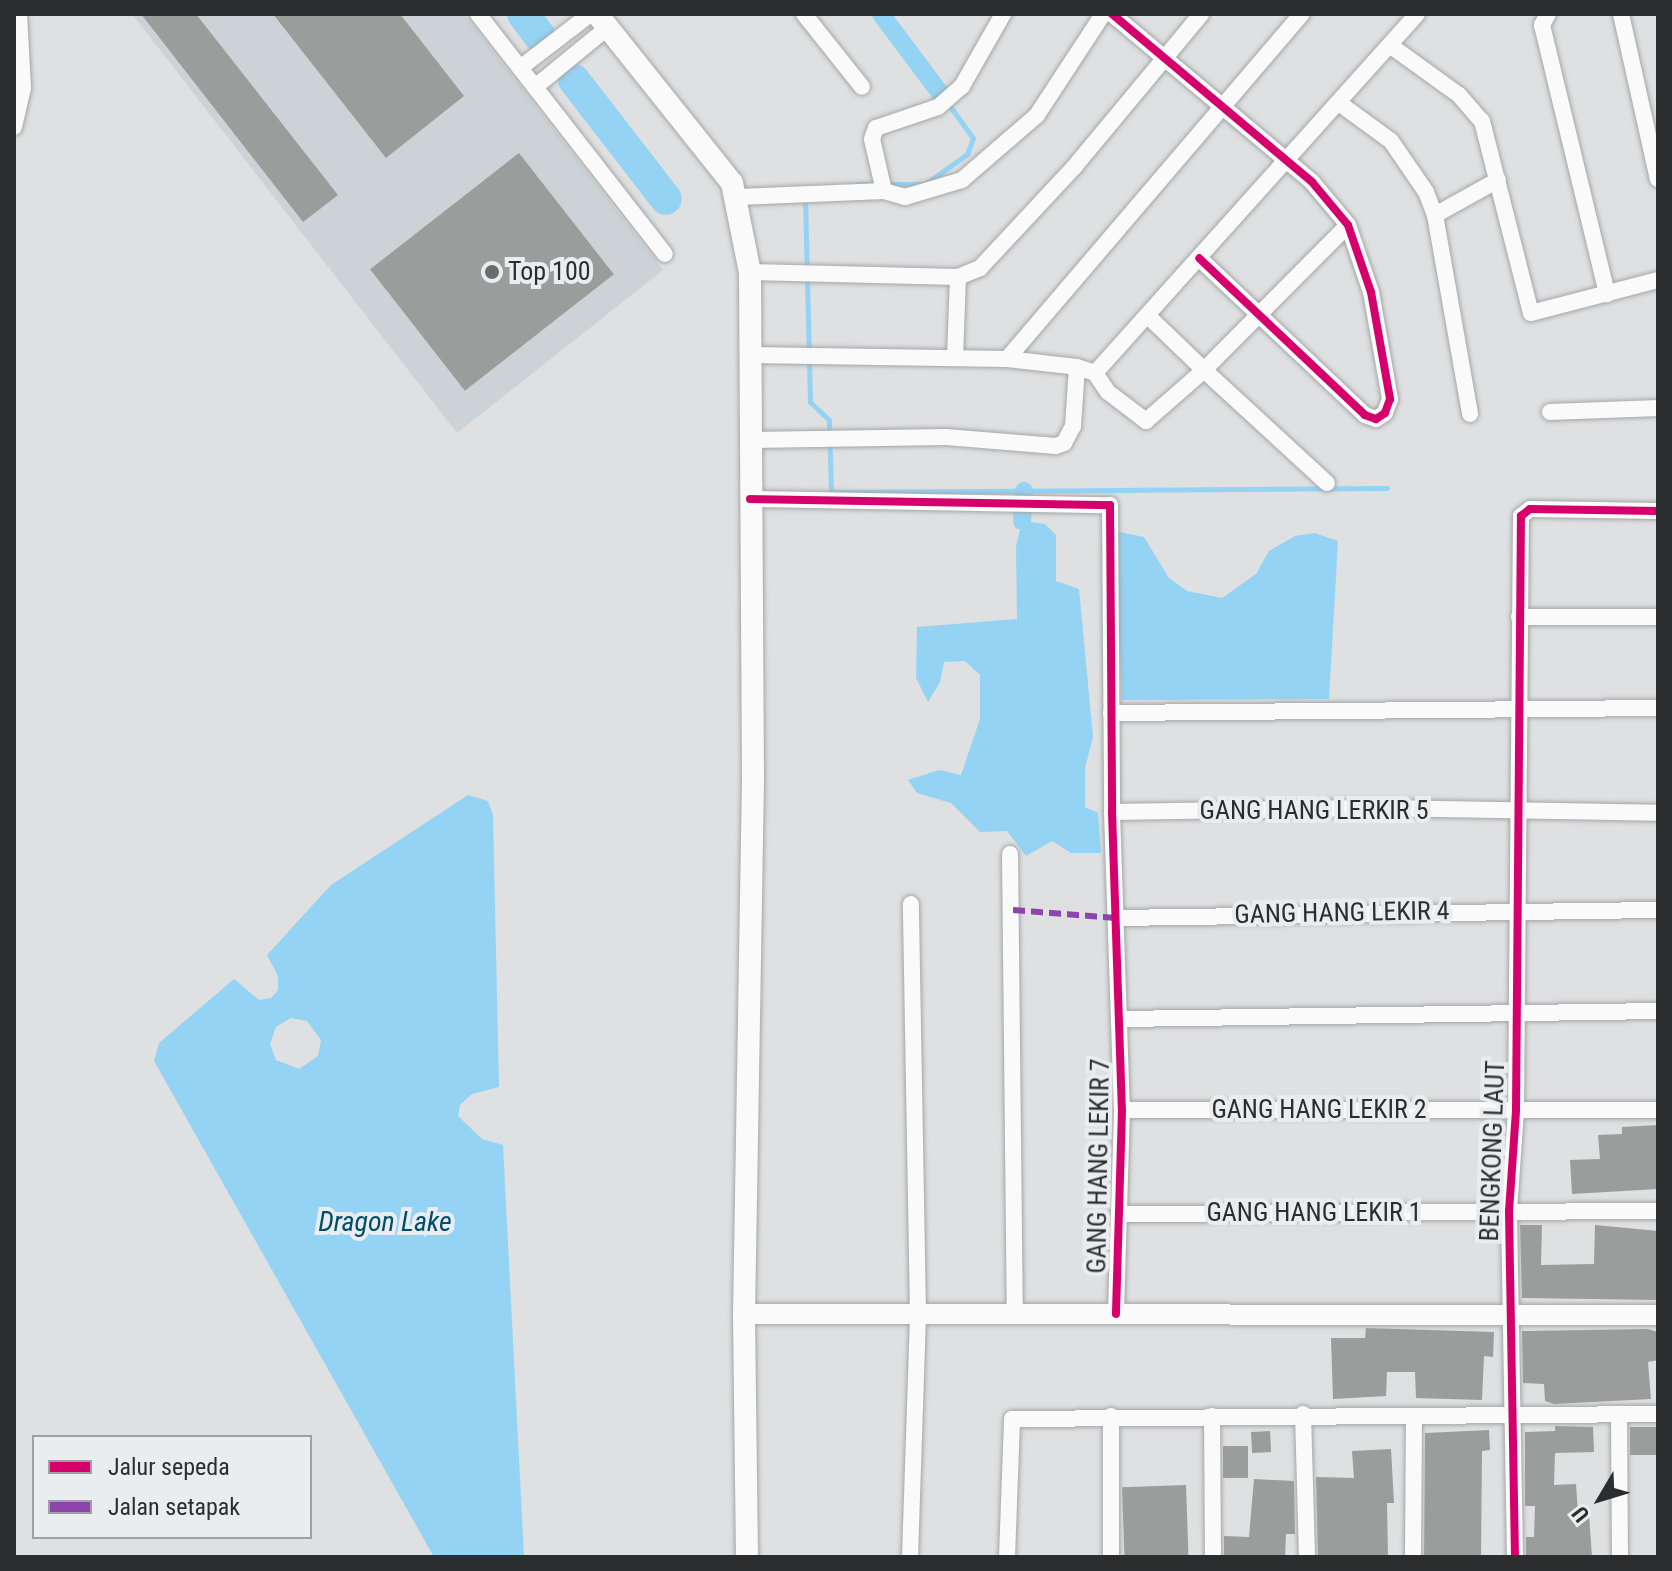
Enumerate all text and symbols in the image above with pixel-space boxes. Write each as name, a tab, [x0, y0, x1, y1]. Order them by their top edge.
place label: Top 100	[508, 256, 591, 288]
marker: Top 100	[483, 263, 501, 281]
street label: GANG HANG LERKIR 5	[1200, 795, 1428, 827]
street label: GANG HANG LEKIR 4	[1234, 896, 1450, 930]
street label: GANG HANG LEKIR 7	[1082, 1058, 1116, 1274]
street label: BENGKONG LAUT	[1474, 1060, 1512, 1242]
street label: GANG HANG LEKIR 2	[1211, 1094, 1427, 1126]
street label: GANG HANG LEKIR 1	[1206, 1197, 1422, 1229]
water label: Dragon Lake	[318, 1205, 452, 1239]
legend	[32, 1435, 312, 1539]
text: Jalur sepeda	[108, 1453, 230, 1481]
north arrow	[1560, 1459, 1640, 1539]
text: Jalan setapak	[108, 1493, 240, 1521]
text: U	[1567, 1501, 1594, 1527]

